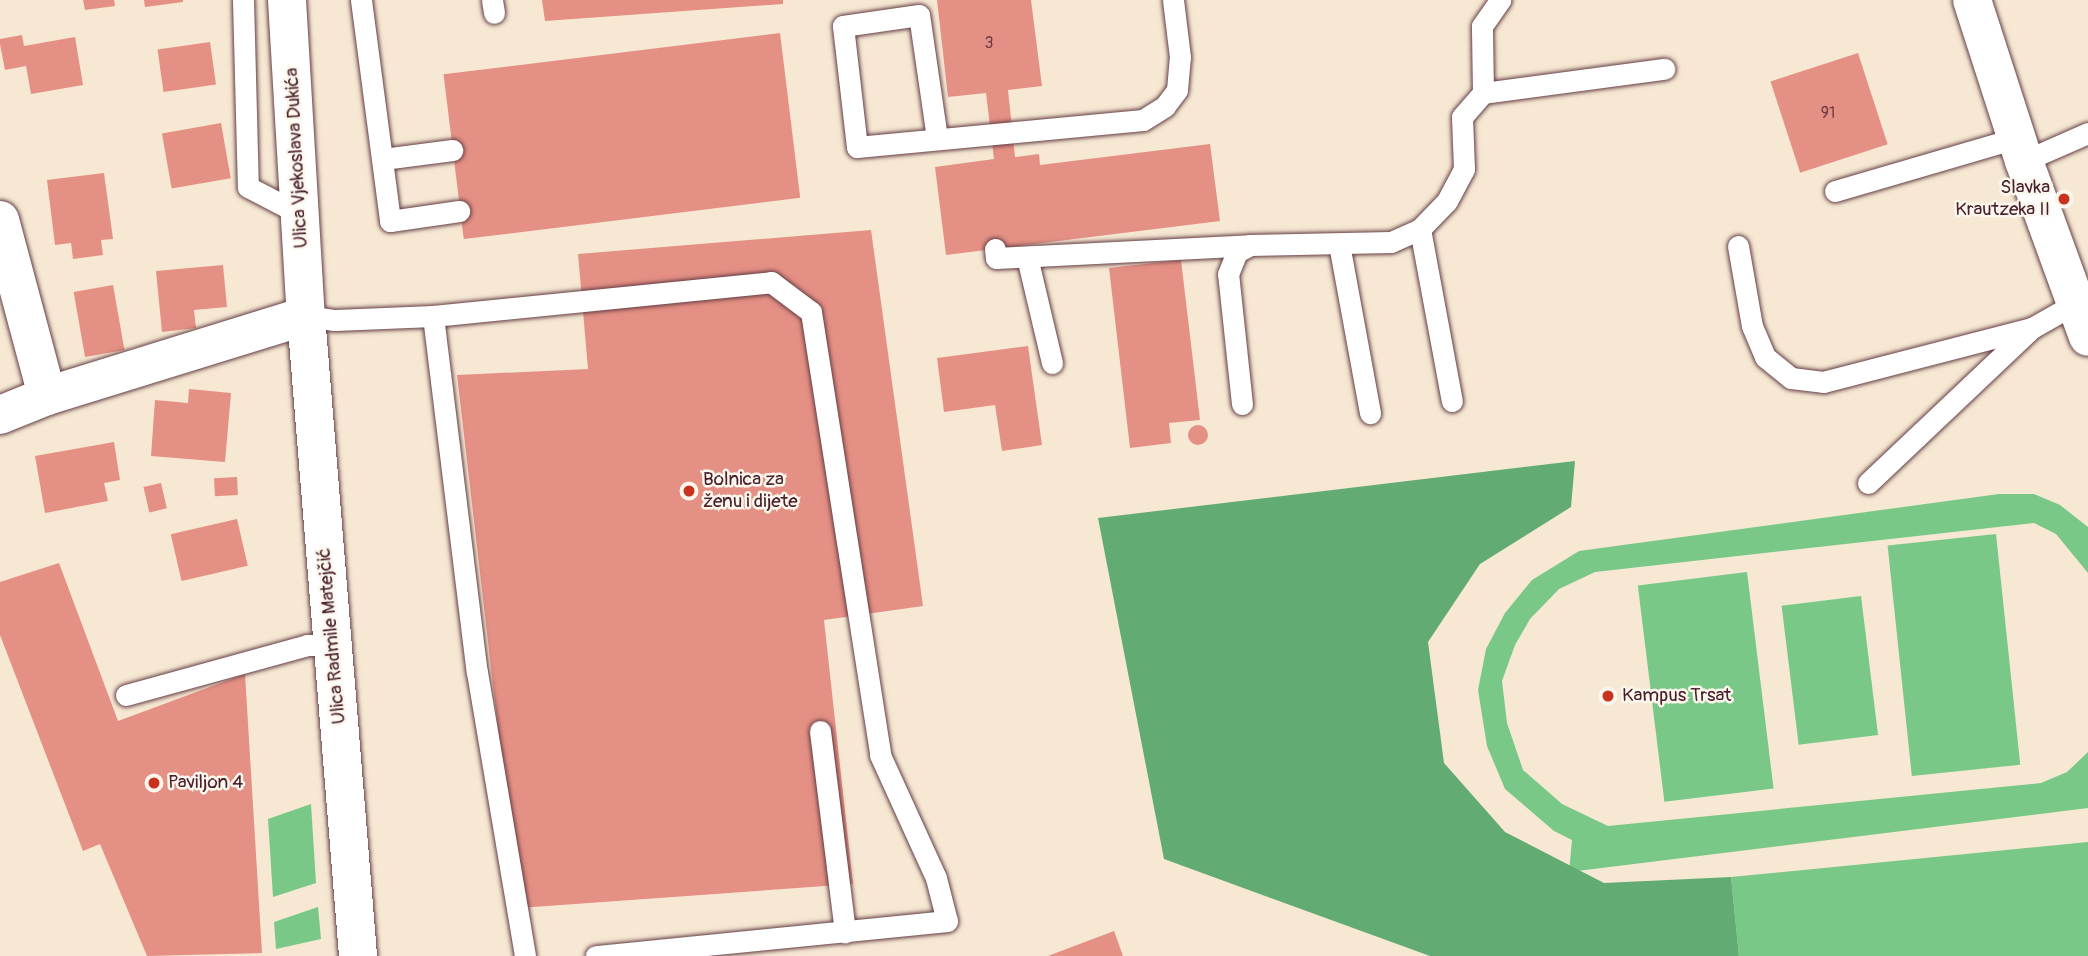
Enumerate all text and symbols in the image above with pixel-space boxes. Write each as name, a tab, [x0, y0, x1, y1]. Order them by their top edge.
house number: 3	[985, 33, 993, 53]
street label: Ulica Vjekoslava Dukića	[281, 67, 313, 249]
house number: 91	[1821, 103, 1835, 123]
place label: Slavka Krautzeka II	[1955, 177, 2050, 221]
marker: Slavka Krautzeka II	[2056, 191, 2072, 207]
place label: Bolnica za ženu i dijete	[703, 469, 798, 513]
marker: Bolnica za ženu i dijete	[681, 483, 697, 499]
street label: Ulica Radmile Matejčić	[313, 547, 351, 725]
place label: Kampus Trsat	[1622, 685, 1731, 707]
marker: Kampus Trsat	[1600, 688, 1616, 704]
place label: Paviljon 4	[168, 772, 243, 794]
marker: Paviljon 4	[146, 775, 162, 791]

